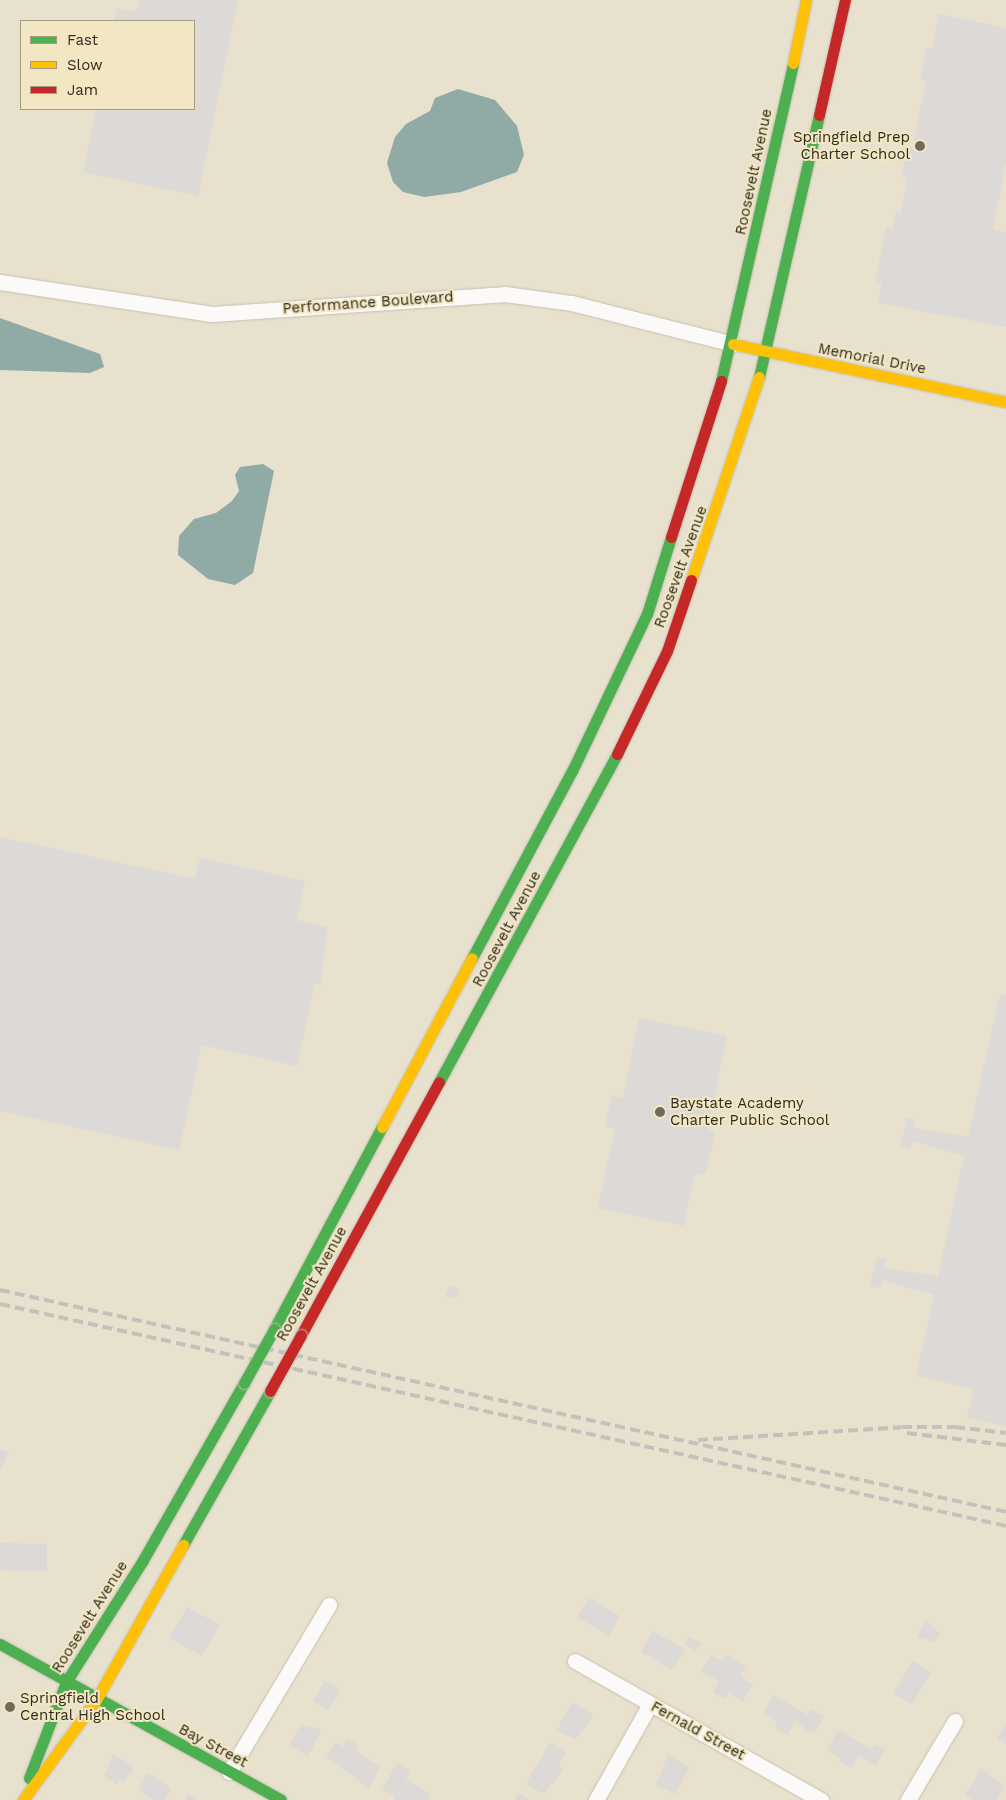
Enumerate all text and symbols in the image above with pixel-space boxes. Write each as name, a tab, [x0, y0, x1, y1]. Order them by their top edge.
legend	[20, 20, 195, 110]
text: Fast	[67, 31, 98, 49]
text: Slow	[67, 56, 103, 74]
text: Jam	[67, 81, 98, 99]
street label: Roosevelt Avenue	[732, 107, 776, 237]
place label: Springfield Prep Charter School	[793, 128, 910, 163]
marker: Springfield Prep Charter School	[914, 140, 926, 152]
street label: Performance Boulevard	[282, 288, 454, 318]
street label: Memorial Drive	[816, 340, 928, 378]
street label: Roosevelt Avenue	[650, 503, 712, 631]
street label: Roosevelt Avenue	[469, 868, 545, 990]
place label: Baystate Academy Charter Public School	[670, 1094, 830, 1129]
marker: Baystate Academy Charter Public School	[654, 1106, 666, 1118]
street label: Roosevelt Avenue	[273, 1223, 351, 1345]
street label: Roosevelt Avenue	[48, 1557, 132, 1677]
place label: Springfield Central High School	[20, 1689, 166, 1724]
street label: Fernald Street	[648, 1698, 748, 1764]
marker: Springfield Central High School	[4, 1701, 16, 1713]
street label: Bay Street	[175, 1720, 251, 1772]

